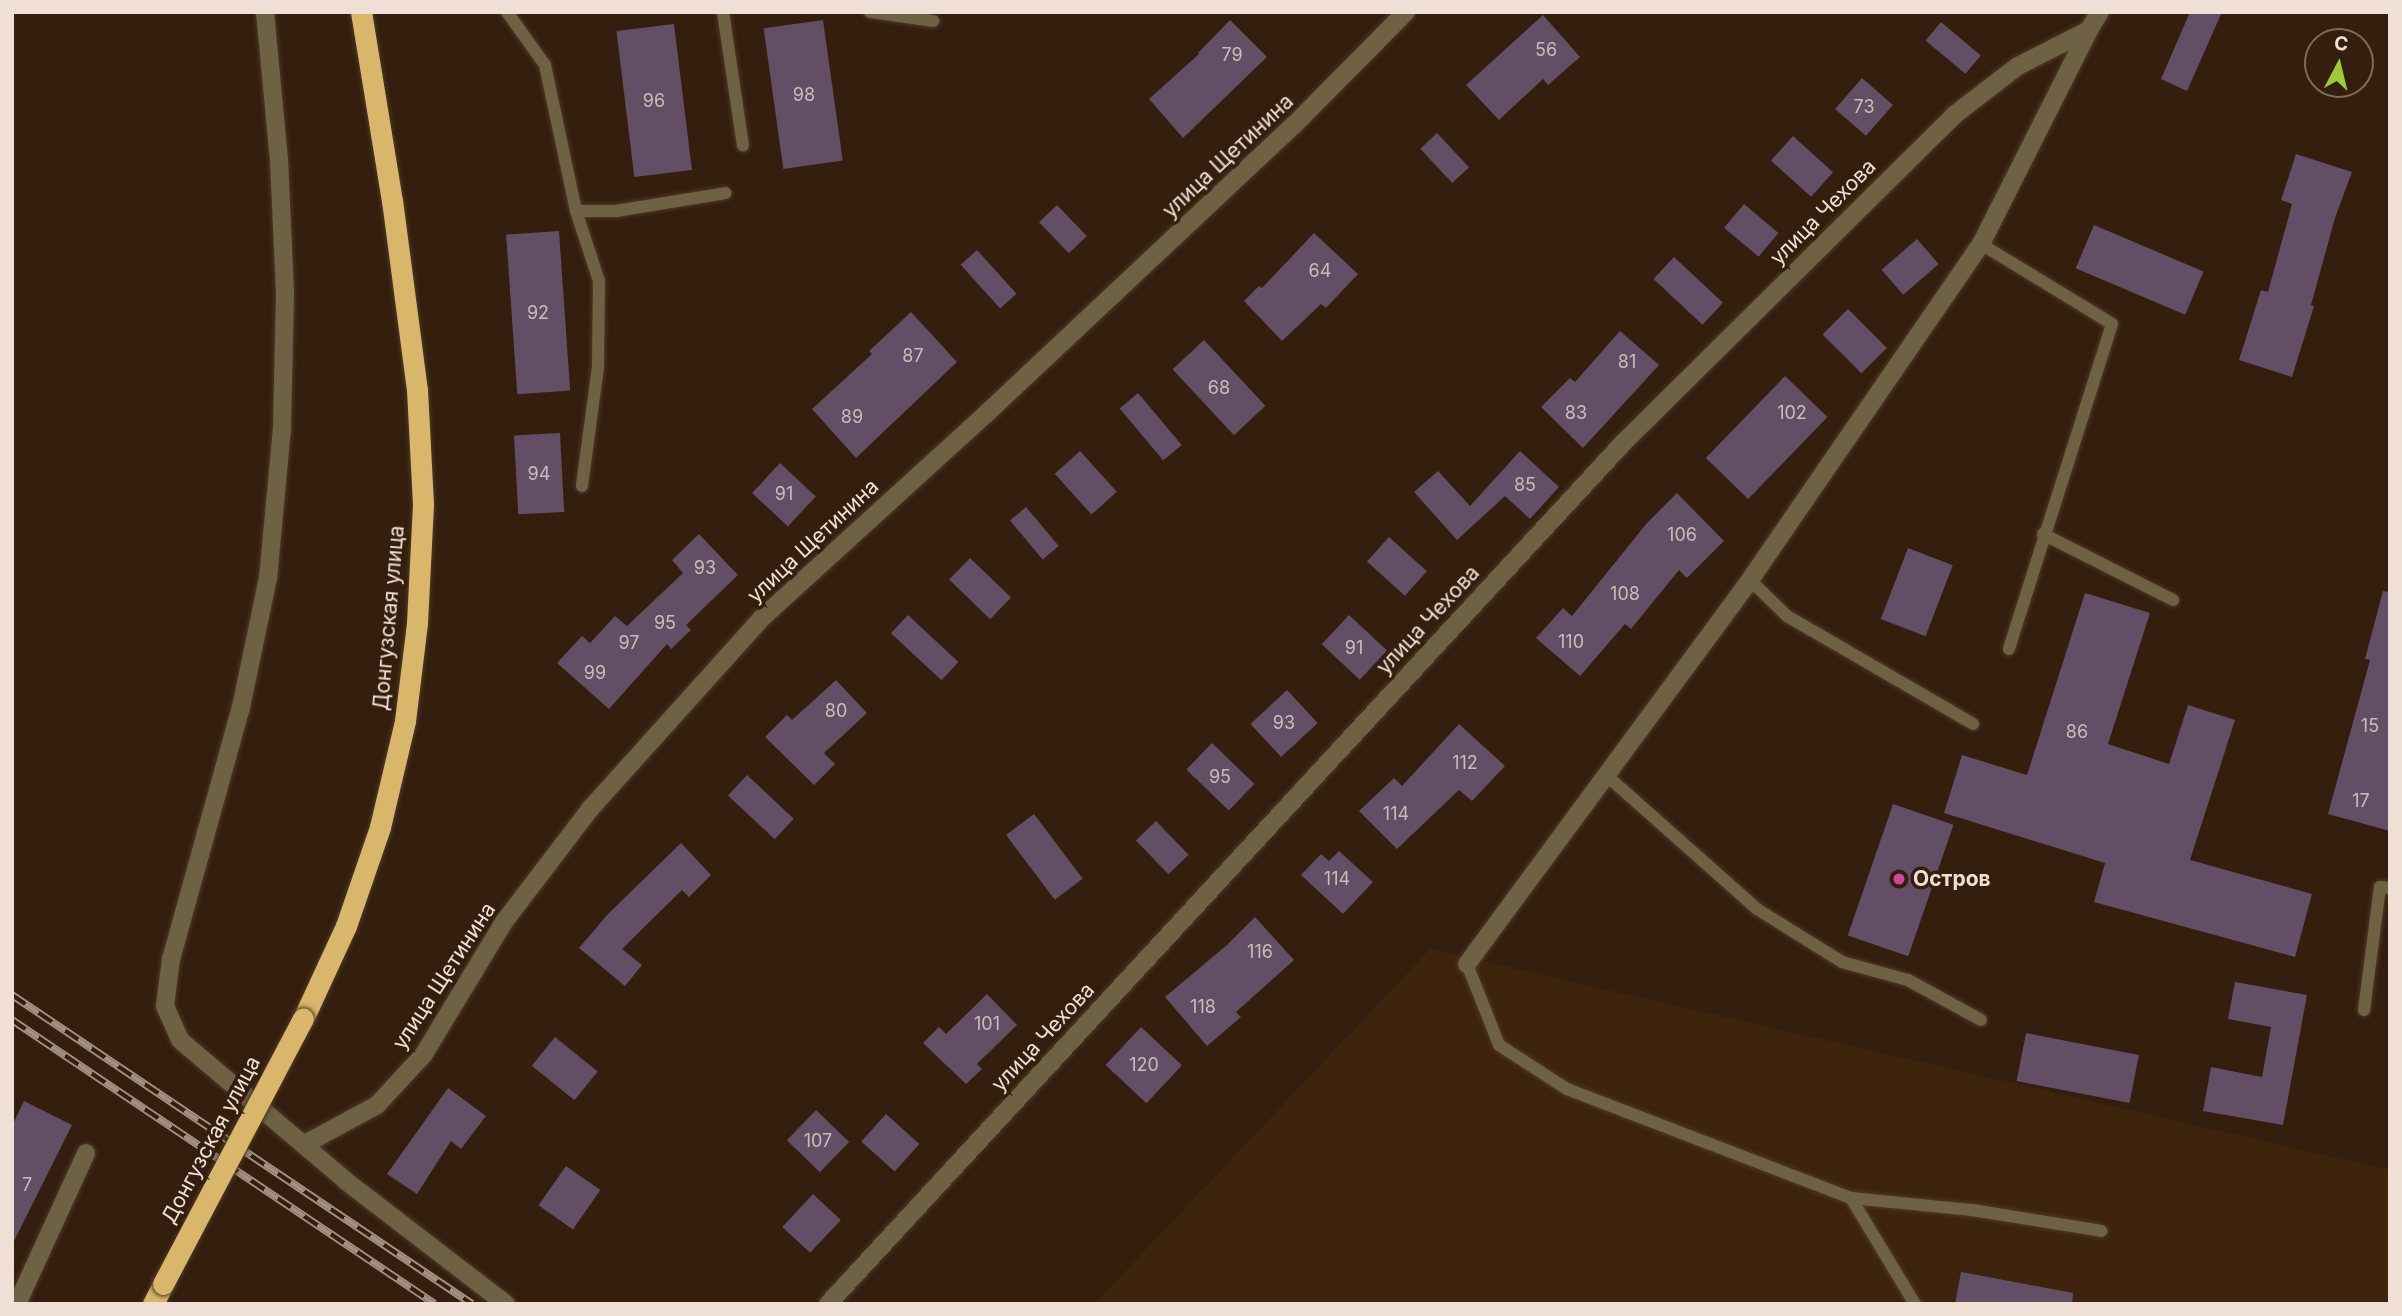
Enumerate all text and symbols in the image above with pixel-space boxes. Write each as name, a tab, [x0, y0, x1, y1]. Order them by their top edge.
north arrow	[2304, 28, 2374, 98]
text: С	[2333, 31, 2350, 56]
house number: 56	[1535, 39, 1557, 61]
house number: 79	[1221, 44, 1243, 66]
house number: 98	[793, 84, 815, 106]
street label: улица Щетинина	[1157, 89, 1299, 223]
house number: 96	[643, 90, 665, 112]
house number: 73	[1853, 96, 1875, 118]
street label: улица Чехова	[1765, 154, 1881, 270]
house number: 64	[1309, 260, 1331, 282]
house number: 92	[527, 302, 549, 324]
house number: 87	[902, 345, 924, 367]
house number: 81	[1618, 351, 1636, 373]
house number: 68	[1208, 377, 1230, 399]
house number: 83	[1565, 402, 1587, 424]
house number: 102	[1777, 402, 1807, 424]
house number: 89	[841, 406, 863, 428]
house number: 94	[528, 463, 550, 485]
street label: улица Щетинина	[742, 474, 884, 608]
house number: 85	[1514, 474, 1536, 496]
house number: 91	[775, 483, 793, 505]
street label: Донгузская улица	[368, 524, 410, 712]
house number: 106	[1667, 524, 1697, 546]
house number: 93	[694, 557, 716, 579]
street label: улица Чехова	[1371, 560, 1485, 680]
house number: 108	[1610, 583, 1640, 605]
house number: 95	[654, 612, 676, 634]
house number: 110	[1558, 631, 1584, 653]
house number: 97	[619, 632, 639, 654]
house number: 91	[1345, 637, 1363, 659]
house number: 99	[584, 662, 606, 684]
house number: 80	[825, 700, 847, 722]
house number: 93	[1273, 712, 1295, 734]
house number: 15	[2361, 715, 2379, 737]
house number: 86	[2066, 721, 2088, 743]
house number: 112	[1452, 752, 1478, 774]
house number: 95	[1209, 766, 1231, 788]
house number: 17	[2352, 790, 2370, 812]
house number: 114	[1383, 803, 1409, 825]
place label: Остров	[1913, 866, 1991, 892]
house number: 114	[1324, 868, 1350, 890]
marker: Остров	[1891, 871, 1907, 887]
street label: улица Щетинина	[387, 898, 501, 1054]
house number: 116	[1247, 941, 1273, 963]
street label: улица Чехова	[986, 977, 1100, 1097]
house number: 118	[1190, 996, 1216, 1018]
house number: 101	[974, 1013, 1000, 1035]
street label: Донгузская улица	[156, 1052, 266, 1228]
house number: 120	[1129, 1054, 1159, 1076]
house number: 107	[804, 1130, 832, 1152]
house number: 7	[22, 1174, 32, 1196]

